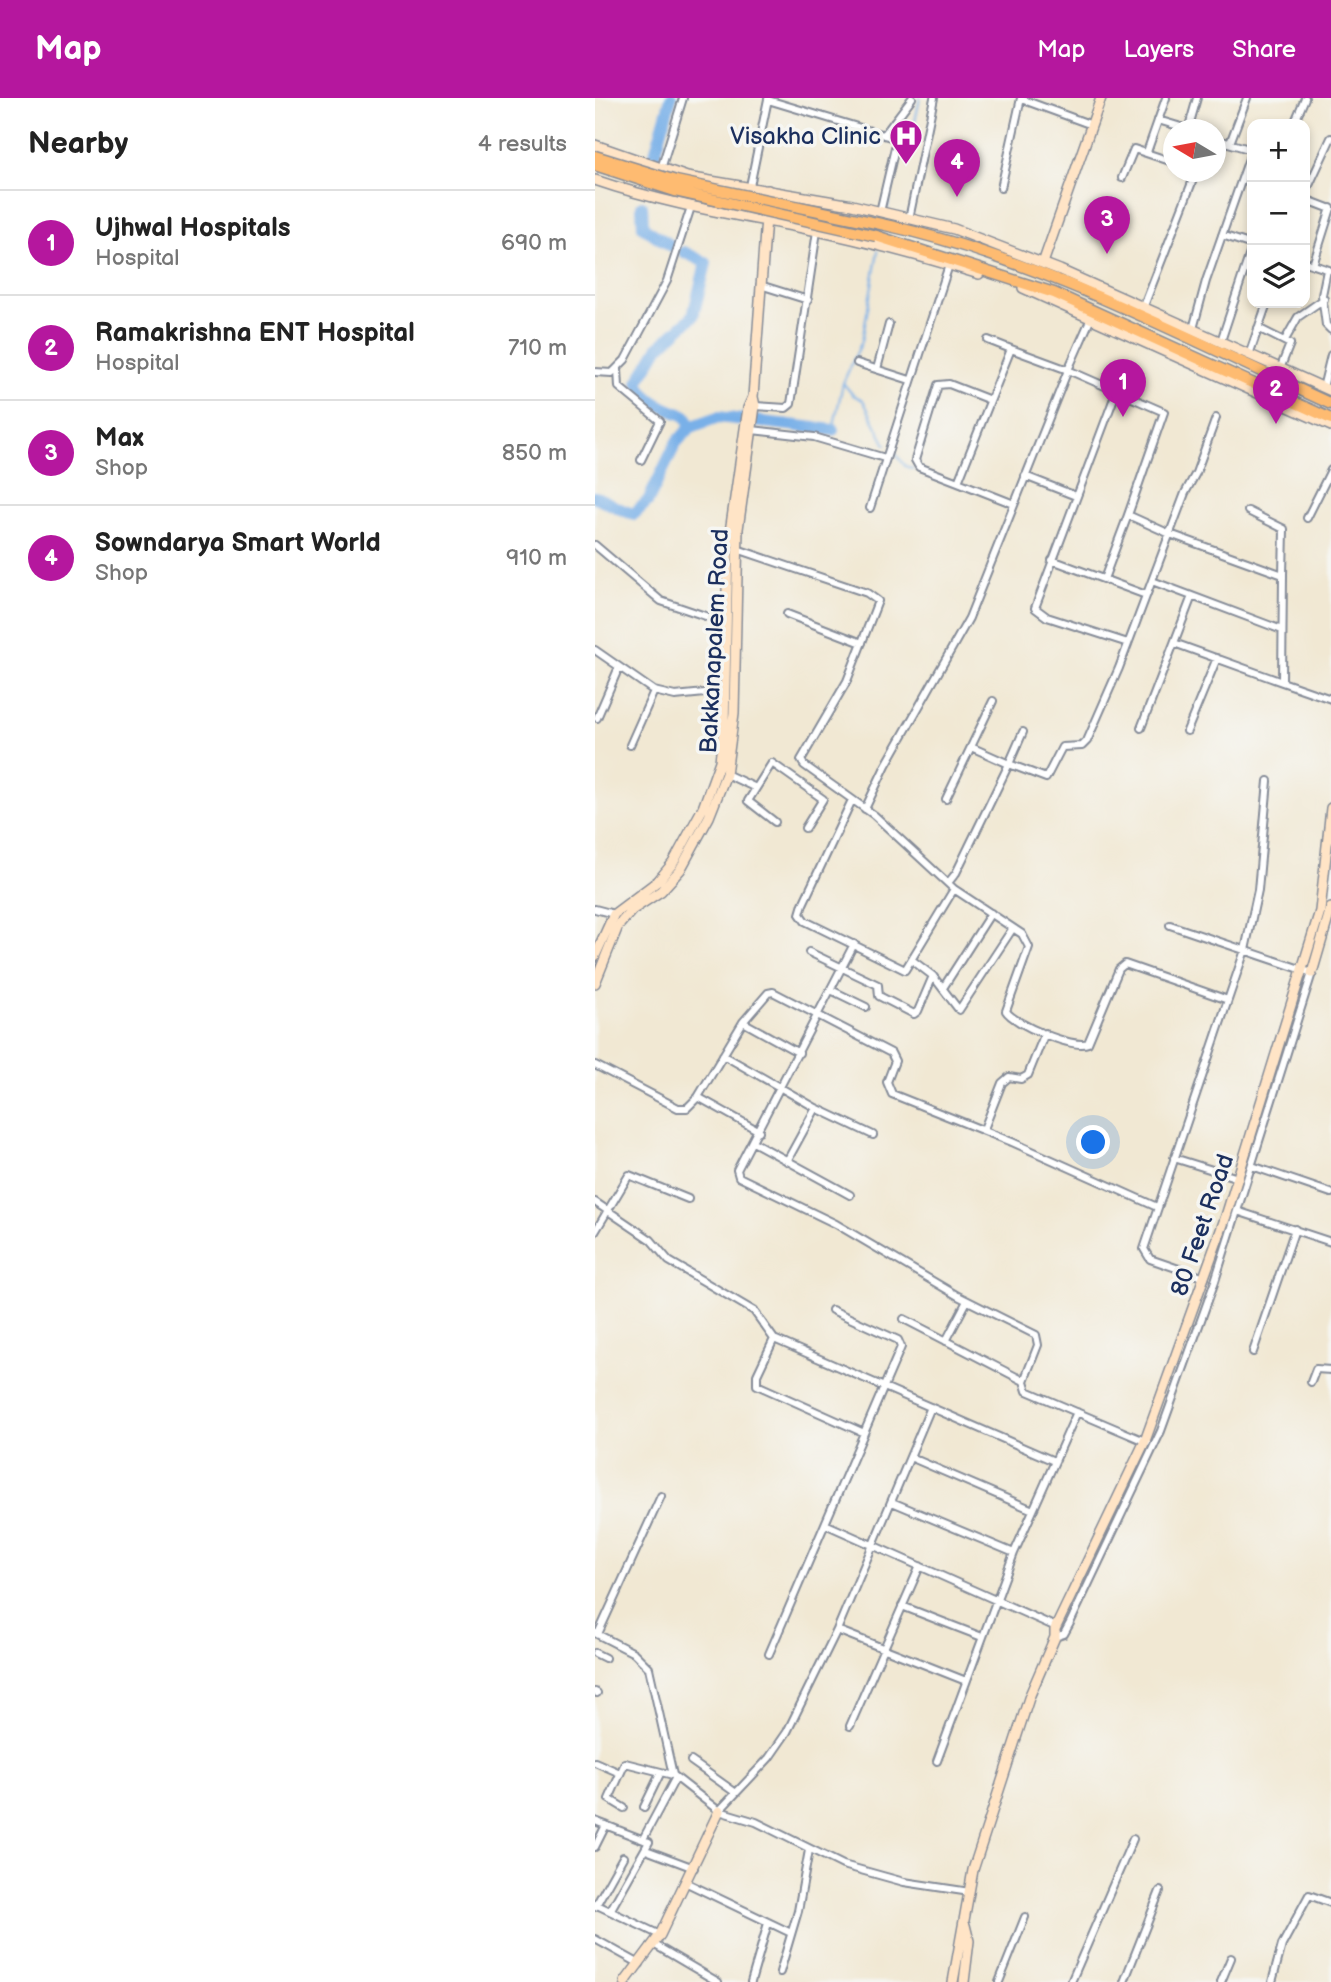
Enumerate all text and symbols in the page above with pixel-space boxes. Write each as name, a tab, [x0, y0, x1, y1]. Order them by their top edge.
text: Map	[35, 29, 101, 69]
text: Map	[1037, 35, 1085, 64]
text: Layers	[1123, 35, 1194, 64]
text: Share	[1232, 35, 1296, 64]
hospital icon: Visakha Clinic	[887, 117, 925, 166]
north arrow	[1163, 119, 1226, 182]
map controls	[1247, 119, 1310, 308]
button: +	[1247, 119, 1310, 182]
place label: Visakha Clinic	[730, 122, 881, 151]
text: Nearby	[28, 126, 128, 162]
text: 4 results	[478, 130, 567, 158]
pin: 4	[934, 139, 980, 197]
button: −	[1247, 182, 1310, 245]
pin: 3	[1084, 196, 1130, 254]
text: Ujhwal Hospitals	[95, 213, 291, 244]
text: 1	[46, 229, 56, 257]
text: 690 m	[501, 229, 567, 257]
text: Hospital	[95, 244, 180, 272]
button: layers	[1247, 245, 1310, 308]
text: Ramakrishna ENT Hospital	[95, 318, 415, 349]
text: 2	[44, 334, 58, 362]
text: 710 m	[508, 334, 567, 362]
text: Hospital	[95, 349, 180, 377]
pin: 1	[1100, 359, 1146, 417]
pin: 2	[1253, 366, 1299, 424]
text: Max	[95, 423, 144, 454]
text: 3	[44, 439, 58, 467]
text: 850 m	[502, 439, 567, 467]
text: Shop	[95, 454, 148, 482]
text: Sowndarya Smart World	[95, 528, 381, 559]
street label: Bakkanapalem Road	[694, 528, 735, 754]
text: 4	[44, 544, 58, 572]
text: 910 m	[506, 544, 567, 572]
text: Shop	[95, 559, 148, 587]
your location	[1076, 1125, 1110, 1159]
street label: 80 Feet Road	[1165, 1150, 1240, 1300]

